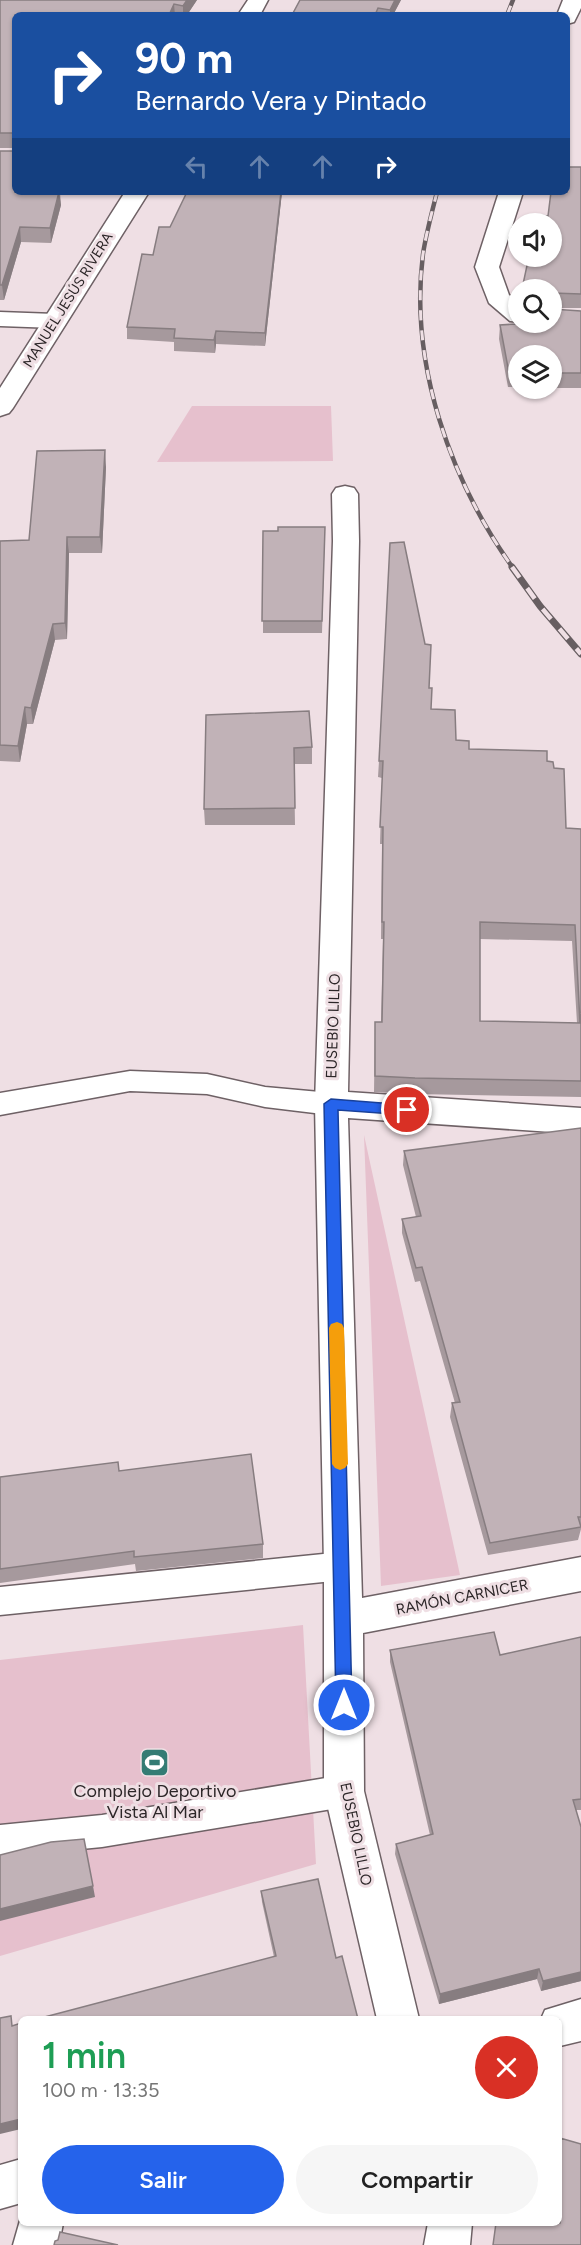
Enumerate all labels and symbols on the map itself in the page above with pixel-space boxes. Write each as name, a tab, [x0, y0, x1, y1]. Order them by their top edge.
street label: MANUEL JESÚS RIVERA	[19, 229, 117, 371]
street label: EUSEBIO LILLO	[322, 973, 344, 1079]
pin	[381, 1084, 432, 1135]
street label: RAMÓN CARNICER	[394, 1575, 530, 1619]
position arrow	[312, 1673, 376, 1737]
sports icon: Complejo Deportivo Vista Al Mar	[139, 1746, 171, 1778]
place label: Complejo Deportivo Vista Al Mar	[74, 1780, 236, 1823]
street label: EUSEBIO LILLO	[336, 1781, 376, 1887]

